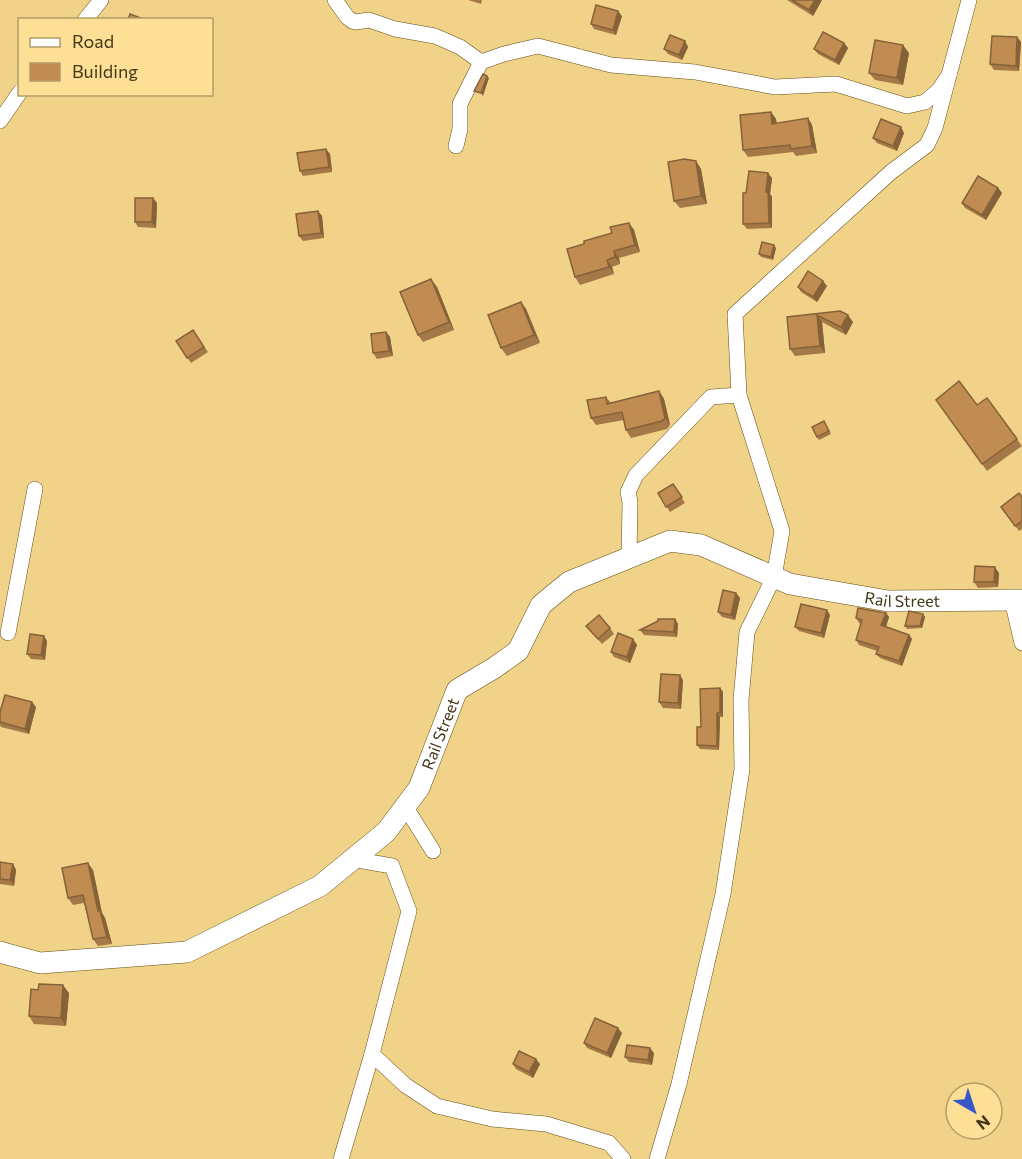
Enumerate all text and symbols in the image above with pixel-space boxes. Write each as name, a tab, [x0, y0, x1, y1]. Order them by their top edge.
legend	[18, 18, 213, 96]
text: Road	[72, 30, 114, 52]
text: Building	[72, 60, 138, 82]
street label: Rail Street	[863, 587, 941, 610]
street label: Rail Street	[417, 694, 462, 772]
north arrow	[944, 1081, 1004, 1141]
text: N	[973, 1112, 994, 1134]

